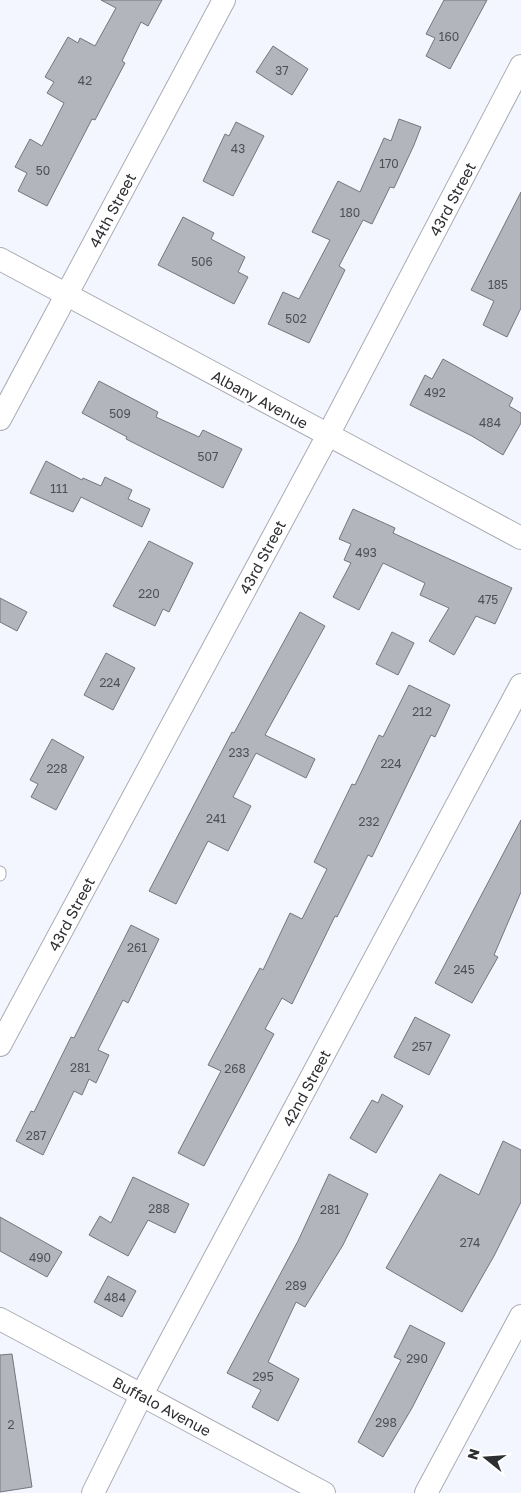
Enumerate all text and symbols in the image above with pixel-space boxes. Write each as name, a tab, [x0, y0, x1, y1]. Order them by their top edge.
house number: 160	[439, 29, 459, 44]
house number: 37	[275, 63, 289, 78]
house number: 42	[78, 73, 92, 88]
house number: 43	[231, 141, 245, 156]
house number: 170	[379, 156, 399, 171]
street label: 43rd Street	[425, 159, 479, 239]
house number: 50	[36, 163, 50, 178]
street label: 44th Street	[85, 170, 139, 250]
house number: 180	[340, 205, 360, 220]
house number: 506	[191, 254, 213, 269]
house number: 185	[488, 277, 508, 292]
house number: 502	[285, 311, 307, 326]
street label: Albany Avenue	[209, 366, 311, 432]
house number: 492	[424, 385, 446, 400]
house number: 509	[109, 406, 131, 421]
house number: 484	[479, 415, 501, 430]
house number: 507	[198, 449, 218, 464]
house number: 111	[50, 481, 68, 496]
street label: 43rd Street	[235, 517, 289, 597]
house number: 493	[355, 545, 377, 560]
house number: 220	[138, 586, 160, 601]
house number: 475	[478, 592, 498, 607]
house number: 224	[99, 675, 121, 690]
house number: 212	[412, 704, 432, 719]
house number: 233	[228, 745, 250, 760]
house number: 224	[380, 756, 402, 771]
house number: 228	[46, 761, 68, 776]
house number: 241	[206, 811, 226, 826]
house number: 232	[359, 814, 380, 829]
street label: 43rd Street	[44, 874, 98, 954]
house number: 261	[127, 940, 147, 955]
house number: 245	[453, 962, 475, 977]
house number: 257	[412, 1039, 432, 1054]
street label: 42nd Street	[278, 1046, 334, 1130]
house number: 281	[70, 1060, 90, 1075]
house number: 268	[224, 1061, 246, 1076]
house number: 287	[26, 1128, 46, 1143]
house number: 288	[148, 1201, 170, 1216]
house number: 281	[320, 1202, 340, 1217]
house number: 274	[460, 1235, 480, 1250]
house number: 490	[29, 1250, 51, 1265]
house number: 289	[285, 1278, 307, 1293]
house number: 484	[104, 1290, 126, 1305]
house number: 290	[406, 1351, 428, 1366]
house number: 295	[252, 1369, 274, 1384]
street label: Buffalo Avenue	[110, 1373, 214, 1440]
house number: 298	[375, 1415, 397, 1430]
house number: 2	[8, 1417, 15, 1432]
north arrow	[461, 1433, 511, 1483]
text: N	[463, 1446, 483, 1462]

